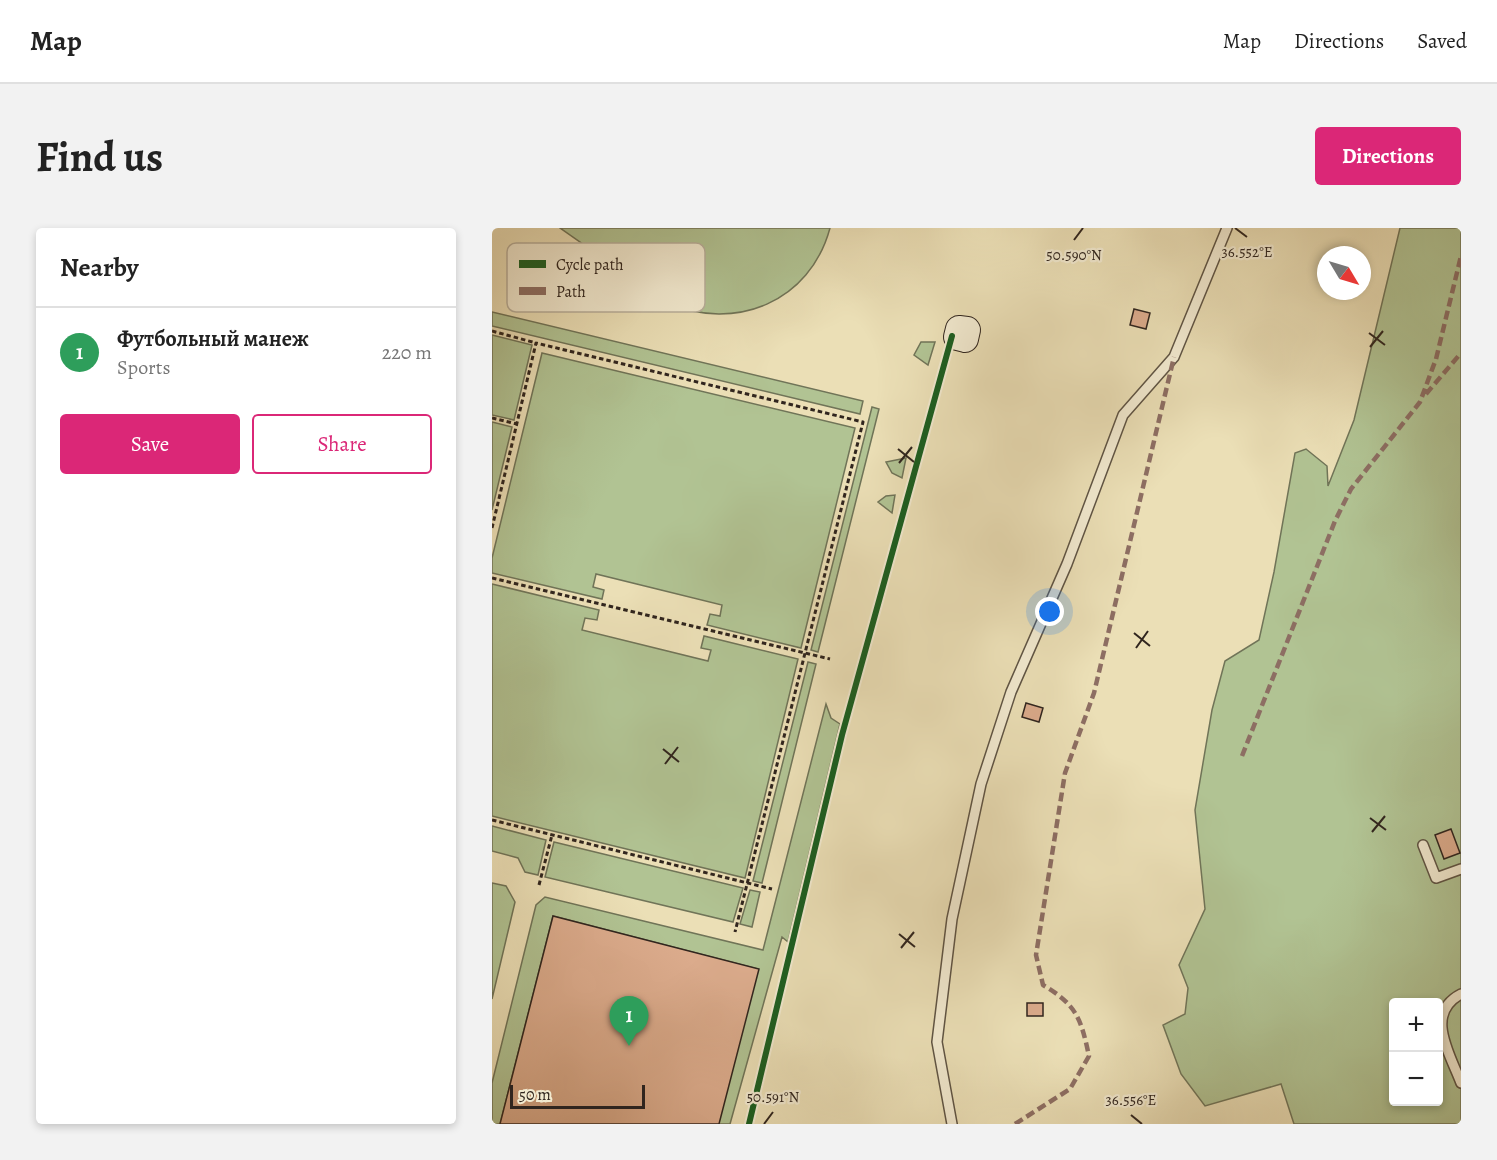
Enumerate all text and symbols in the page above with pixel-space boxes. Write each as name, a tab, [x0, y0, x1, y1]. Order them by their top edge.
text: Map	[30, 22, 82, 60]
text: Map	[1223, 27, 1261, 55]
text: Directions	[1294, 27, 1384, 55]
text: Saved	[1417, 27, 1467, 55]
button: Directions	[1315, 127, 1461, 185]
text: Find us	[36, 128, 163, 185]
text: 36.552°E	[1221, 242, 1273, 262]
legend	[507, 243, 705, 312]
text: 50.590°N	[1046, 245, 1102, 265]
north arrow	[1317, 246, 1371, 300]
text: Nearby	[60, 250, 139, 285]
text: Cycle path	[556, 254, 624, 276]
text: Path	[556, 281, 586, 303]
text: Футбольный манеж	[117, 324, 309, 354]
text: 1	[76, 339, 83, 366]
text: 220 m	[382, 339, 432, 366]
text: Sports	[117, 354, 170, 381]
button: Save	[60, 414, 240, 474]
button: Share	[252, 414, 432, 474]
your location	[1035, 597, 1064, 626]
pin: 1	[610, 996, 648, 1046]
map controls	[1389, 998, 1443, 1106]
button: +	[1389, 998, 1443, 1052]
button: −	[1389, 1052, 1443, 1106]
scale bar	[510, 1082, 645, 1110]
text: 50 m	[519, 1084, 551, 1106]
text: 50.591°N	[747, 1087, 800, 1107]
text: 36.556°E	[1106, 1090, 1156, 1110]

